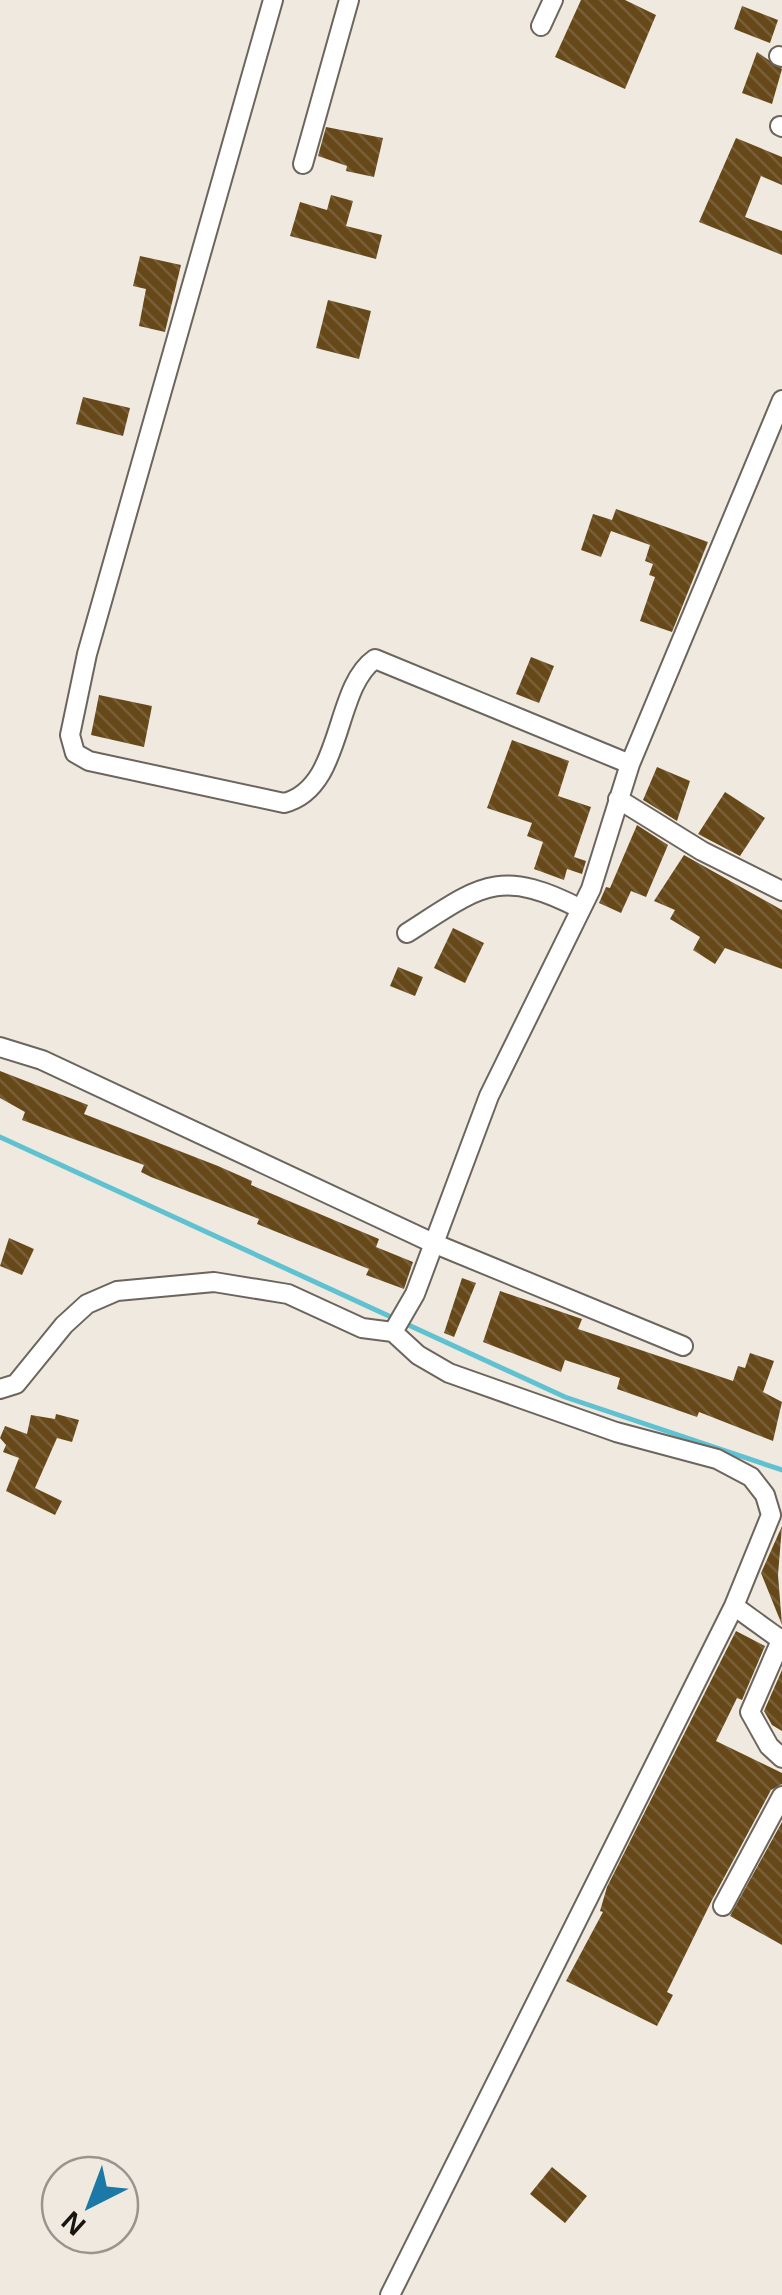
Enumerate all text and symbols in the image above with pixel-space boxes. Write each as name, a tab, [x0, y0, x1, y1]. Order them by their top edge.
north arrow	[40, 2155, 140, 2255]
text: N	[56, 2205, 91, 2241]

